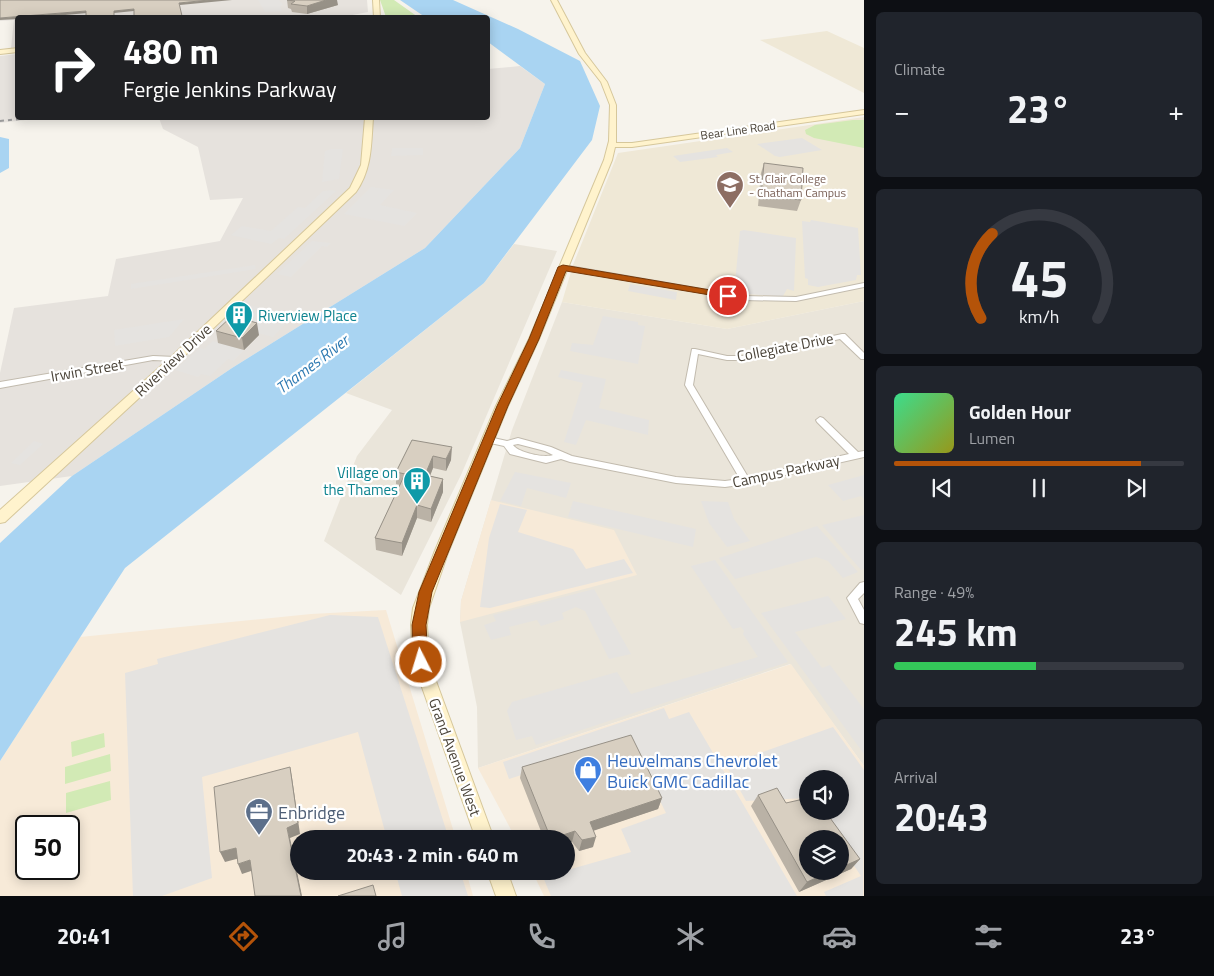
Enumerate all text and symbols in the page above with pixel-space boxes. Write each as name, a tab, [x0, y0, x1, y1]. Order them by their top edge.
text: 480 m	[123, 24, 219, 78]
icon: right	[40, 35, 105, 100]
text: Climate	[894, 57, 945, 81]
text: Fergie Jenkins Parkway	[123, 72, 337, 106]
text: 23°	[1007, 80, 1071, 138]
text: −	[894, 89, 910, 132]
text: +	[1168, 89, 1184, 132]
street label: Bear Line Road	[699, 115, 777, 145]
place label: St. Clair College - Chatham Campus	[749, 169, 846, 202]
school or university icon: St. Clair College - Chatham Campus	[715, 170, 745, 209]
text: 45	[1010, 238, 1068, 317]
pin	[707, 275, 749, 317]
icon: arrive	[714, 282, 742, 310]
building icon: Riverview Place	[224, 300, 254, 339]
text: km/h	[1019, 303, 1059, 330]
place label: Riverview Place	[258, 304, 357, 327]
street label: Riverview Drive	[129, 318, 217, 402]
street label: Collegiate Drive	[735, 326, 835, 368]
water label: Thames River	[271, 328, 355, 399]
street label: Irwin Street	[49, 352, 126, 388]
text: Golden Hour	[969, 397, 1071, 426]
text: Lumen	[969, 426, 1015, 450]
street label: Campus Parkway	[730, 448, 842, 494]
place label: Village on the Thames	[323, 461, 398, 501]
building icon: Village on the Thames	[402, 466, 432, 505]
icon: previous	[928, 474, 956, 502]
icon: pause	[1025, 474, 1053, 502]
icon: next	[1122, 474, 1150, 502]
text: Range · 49%	[894, 580, 974, 604]
text: 245 km	[894, 603, 1018, 661]
position arrow	[394, 635, 446, 687]
street label: Grand Avenue West	[423, 695, 487, 820]
place label: Heuvelmans Chevrolet Buick GMC Cadillac	[607, 747, 778, 795]
shop icon: Heuvelmans Chevrolet Buick GMC Cadillac	[573, 755, 603, 794]
text: Arrival	[894, 765, 937, 789]
map controls	[799, 770, 849, 880]
button: sound	[799, 770, 849, 820]
text: 20:43	[894, 788, 989, 846]
office icon: Enbridge	[244, 797, 274, 836]
place label: Enbridge	[278, 799, 345, 826]
speed limit sign: 50	[15, 815, 80, 880]
button: layers	[799, 830, 849, 880]
text: 20:43 · 2 min · 640 m	[346, 840, 519, 869]
text: 20:41	[57, 919, 112, 953]
icon: directions	[226, 919, 261, 954]
icon: music	[375, 919, 410, 954]
icon: phone	[524, 919, 559, 954]
icon: climate	[673, 919, 708, 954]
icon: car	[822, 919, 857, 954]
icon: filters	[971, 919, 1006, 954]
text: 23°	[1120, 919, 1157, 953]

